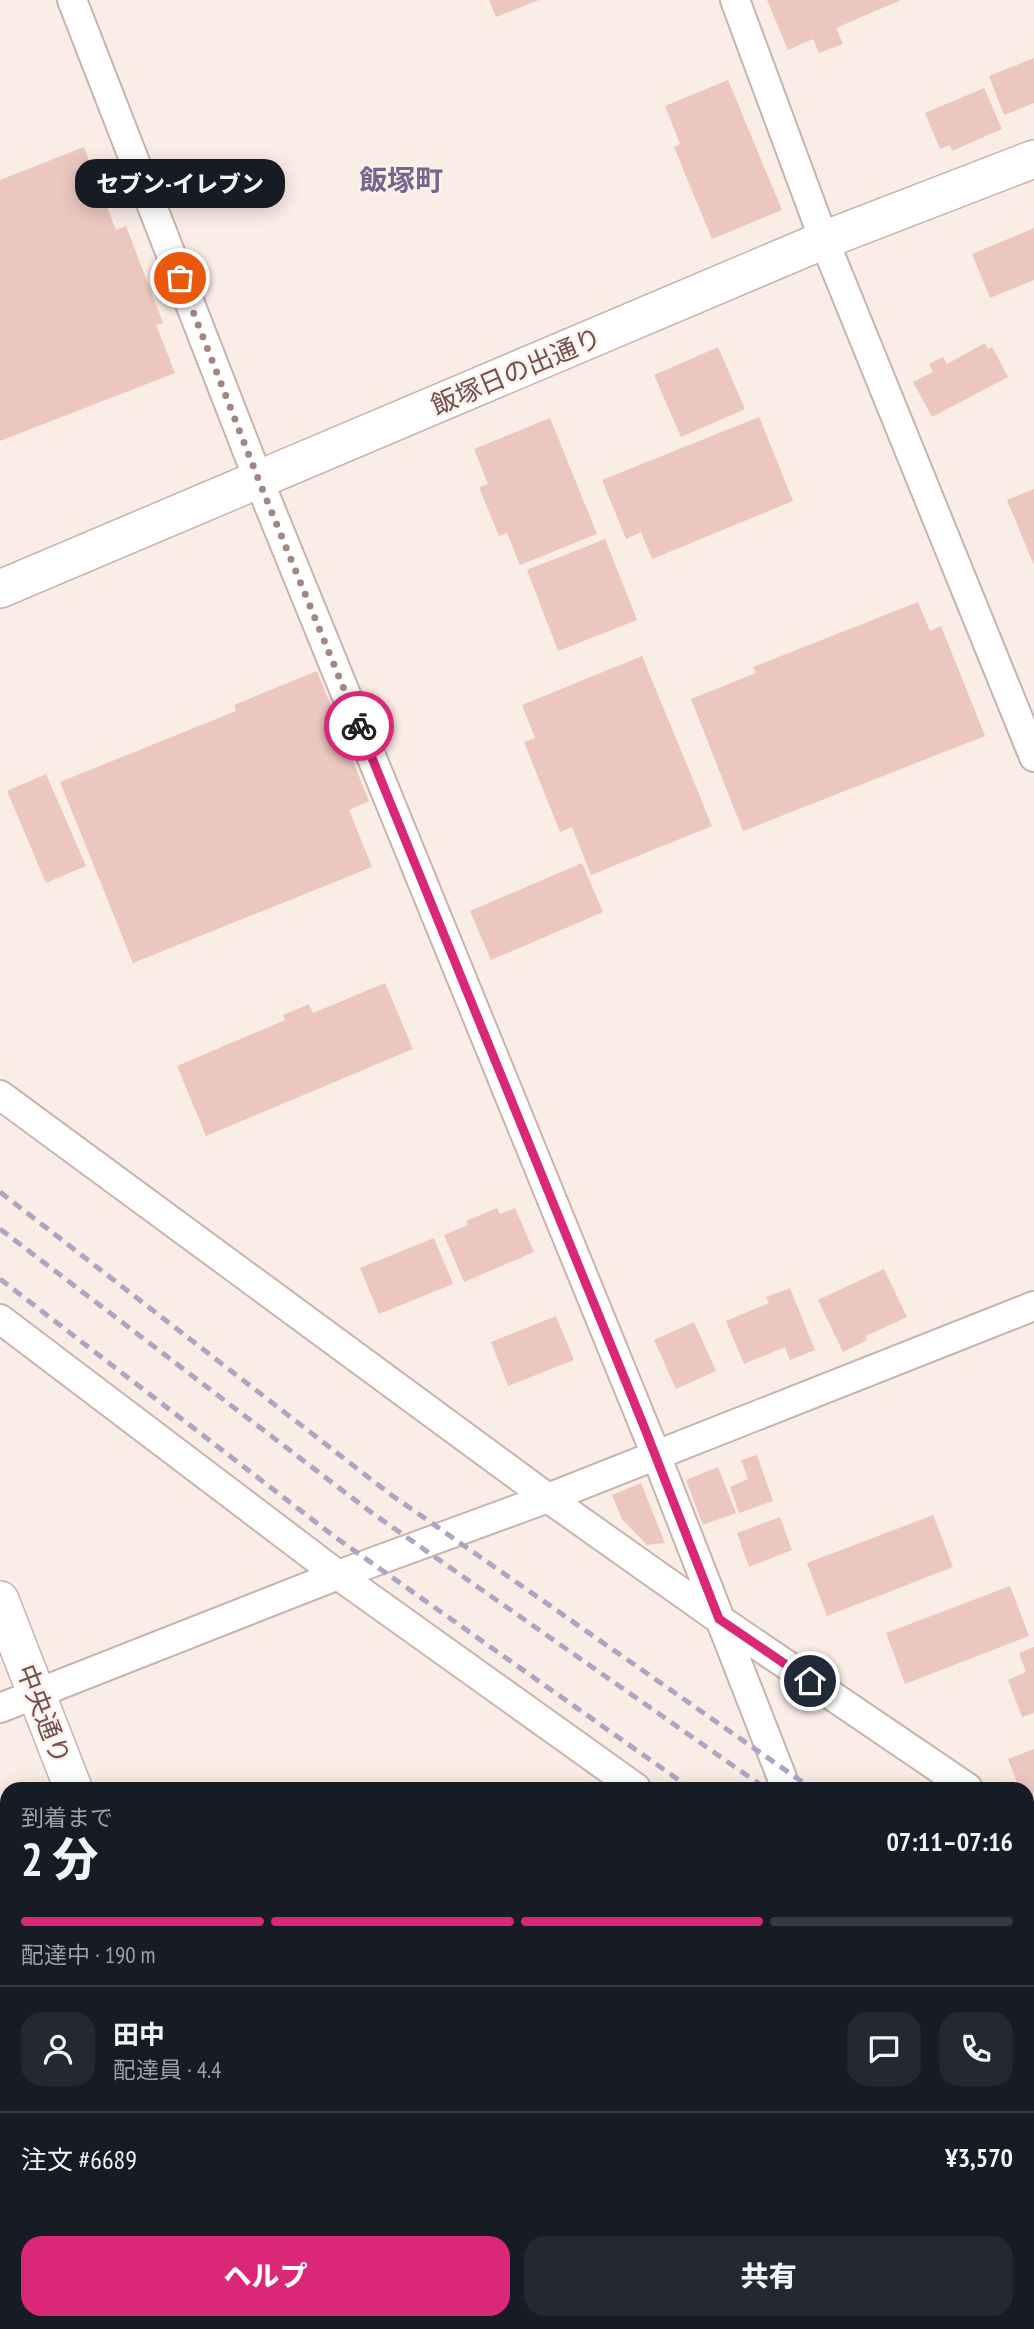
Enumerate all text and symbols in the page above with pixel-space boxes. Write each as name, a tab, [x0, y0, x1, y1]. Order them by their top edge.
callout: セブン-イレブン	[75, 159, 285, 208]
district label: 飯塚町	[359, 161, 443, 198]
text: セブン-イレブン	[96, 169, 264, 198]
pin	[150, 248, 210, 308]
icon: bag	[161, 259, 199, 297]
street label: 飯塚日の出通り	[426, 320, 606, 422]
courier	[324, 691, 394, 761]
icon: bike	[340, 707, 378, 745]
pin	[780, 1651, 840, 1711]
street label: 中央通り	[10, 1660, 78, 1768]
icon: home	[791, 1662, 829, 1700]
text: 到着まで	[21, 1803, 113, 1832]
text: 07:11–07:16	[886, 1825, 1013, 1858]
text: 2 分	[21, 1829, 98, 1889]
text: 配達中 · 190 m	[21, 1940, 156, 1969]
button: person	[21, 2012, 95, 2086]
button: chat	[847, 2012, 921, 2086]
button: phone	[939, 2012, 1013, 2086]
text: 田中	[113, 2018, 165, 2051]
text: 配達員 · 4.4	[113, 2055, 221, 2084]
text: ¥3,570	[945, 2141, 1013, 2174]
text: 注文 #6689	[21, 2143, 137, 2176]
button: ヘルプ	[21, 2236, 510, 2316]
button: 共有	[524, 2236, 1013, 2316]

